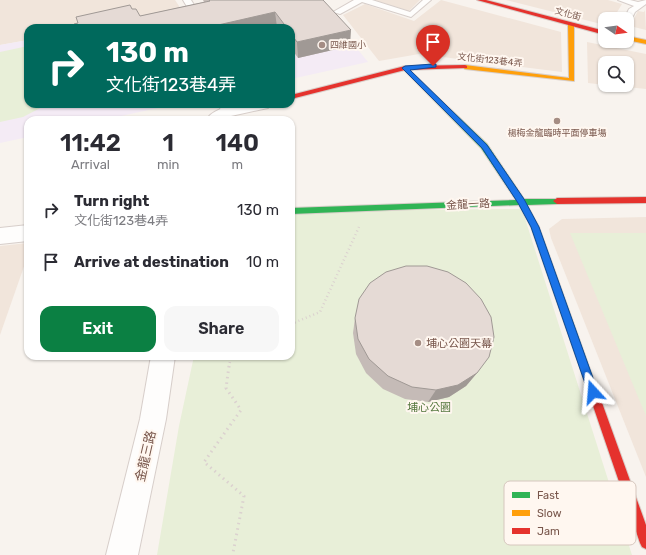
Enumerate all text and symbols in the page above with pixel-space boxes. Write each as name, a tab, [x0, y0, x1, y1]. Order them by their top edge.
street label: 文化街	[554, 5, 583, 22]
north arrow	[598, 12, 634, 48]
map controls	[598, 12, 634, 92]
pin	[416, 25, 450, 66]
icon: arrive	[422, 31, 444, 53]
text: 130 m	[106, 36, 189, 69]
icon: right	[40, 40, 92, 92]
marker: 四維國小	[317, 40, 327, 50]
place label: 四維國小	[330, 40, 366, 50]
street label: 文化街123巷4弄	[457, 51, 523, 68]
button: search	[598, 56, 634, 92]
text: 文化街123巷4弄	[106, 74, 236, 96]
marker: 楊梅金龍臨時平面停車場	[552, 116, 562, 126]
place label: 楊梅金龍臨時平面停車場	[507, 127, 607, 138]
text: 11:42	[60, 129, 121, 157]
text: 1	[162, 129, 174, 157]
text: 140	[215, 129, 259, 157]
text: Arrival	[71, 157, 110, 172]
text: min	[157, 157, 180, 172]
text: m	[231, 157, 243, 172]
text: Turn right	[74, 192, 149, 210]
street label: 金龍一路	[446, 197, 490, 212]
icon: right	[40, 199, 62, 221]
text: 130 m	[237, 201, 279, 219]
text: 文化街123巷4弄	[74, 213, 168, 228]
icon: arrive	[40, 251, 62, 273]
text: Arrive at destination	[74, 253, 229, 271]
text: 10 m	[246, 253, 279, 271]
button: Exit	[40, 306, 156, 352]
button: Share	[164, 306, 279, 352]
place label: 埔心公園天幕	[426, 337, 492, 350]
marker: 埔心公園天幕	[413, 338, 423, 348]
position arrow	[572, 371, 614, 413]
park label: 埔心公園	[407, 401, 451, 414]
street label: 金龍三路	[132, 429, 159, 483]
legend	[504, 481, 636, 545]
text: Fast	[537, 489, 560, 502]
text: Slow	[537, 507, 562, 520]
text: Jam	[537, 525, 560, 538]

